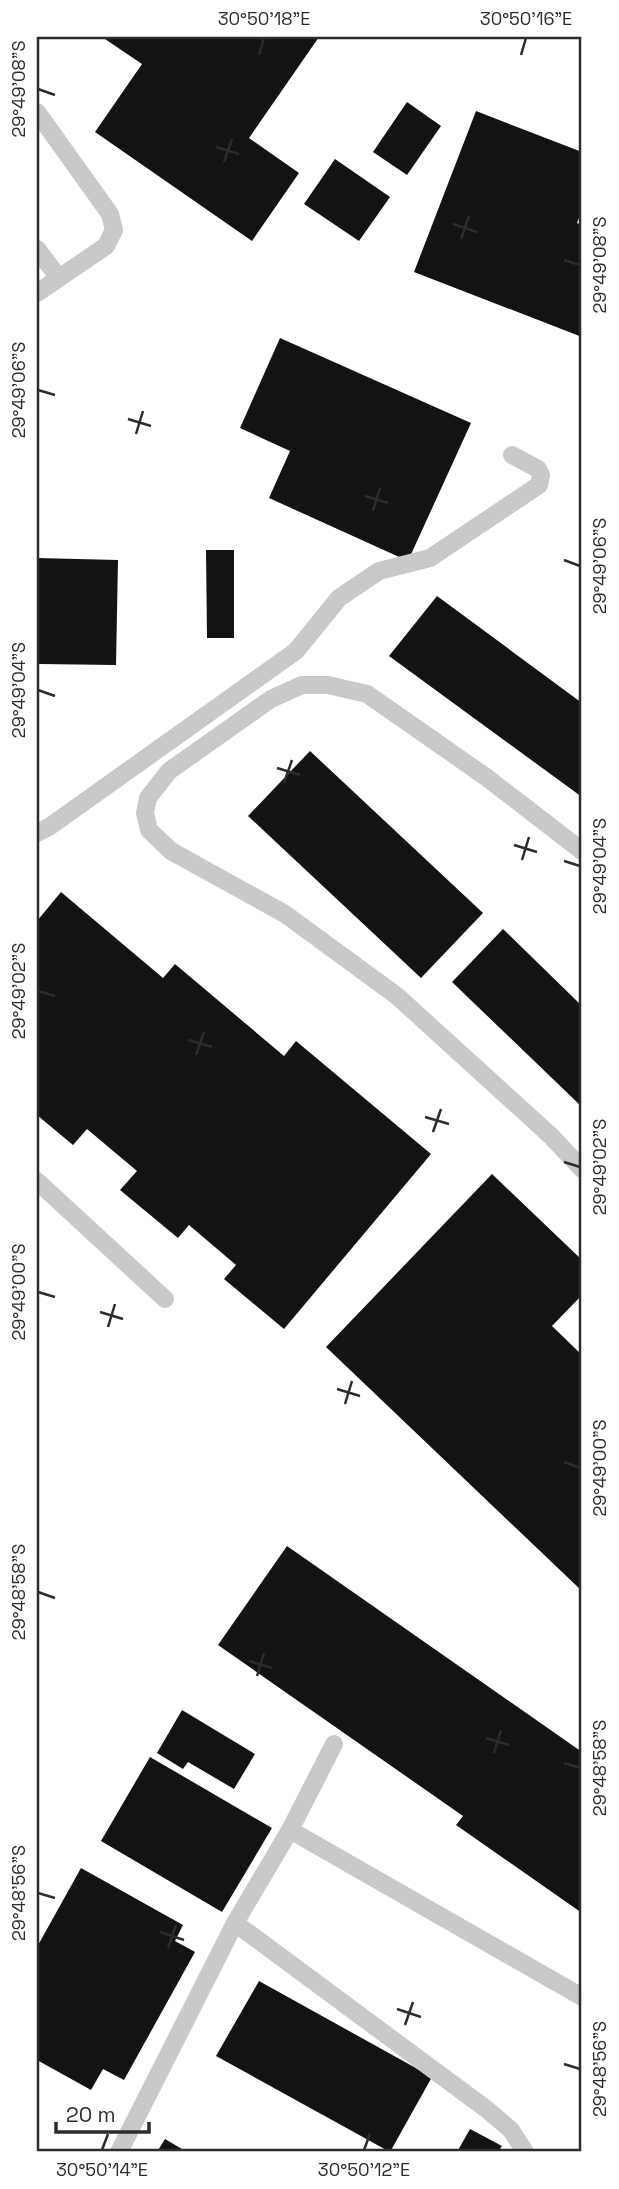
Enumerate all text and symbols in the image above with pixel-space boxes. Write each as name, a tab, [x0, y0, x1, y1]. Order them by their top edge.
text: 30°50'18"E	[218, 7, 310, 30]
text: 30°50'16"E	[480, 7, 572, 30]
text: 29°49'08"S	[7, 41, 30, 137]
text: 29°49'08"S	[588, 217, 611, 313]
text: 29°49'06"S	[7, 342, 30, 438]
text: 29°49'06"S	[588, 518, 611, 614]
text: 29°49'04"S	[7, 642, 30, 738]
text: 29°49'04"S	[588, 818, 611, 914]
text: 29°49'02"S	[7, 943, 30, 1039]
text: 29°49'02"S	[588, 1119, 611, 1215]
text: 29°49'00"S	[7, 1243, 30, 1341]
text: 29°49'00"S	[588, 1419, 611, 1517]
text: 29°48'58"S	[7, 1544, 30, 1640]
text: 29°48'58"S	[588, 1720, 611, 1816]
text: 29°48'56"S	[7, 1845, 30, 1941]
text: 29°48'56"S	[588, 2021, 611, 2117]
scale bar	[56, 2091, 149, 2135]
text: 20 m	[66, 2101, 116, 2128]
text: 30°50'14"E	[56, 2158, 148, 2181]
text: 30°50'12"E	[318, 2158, 410, 2181]

